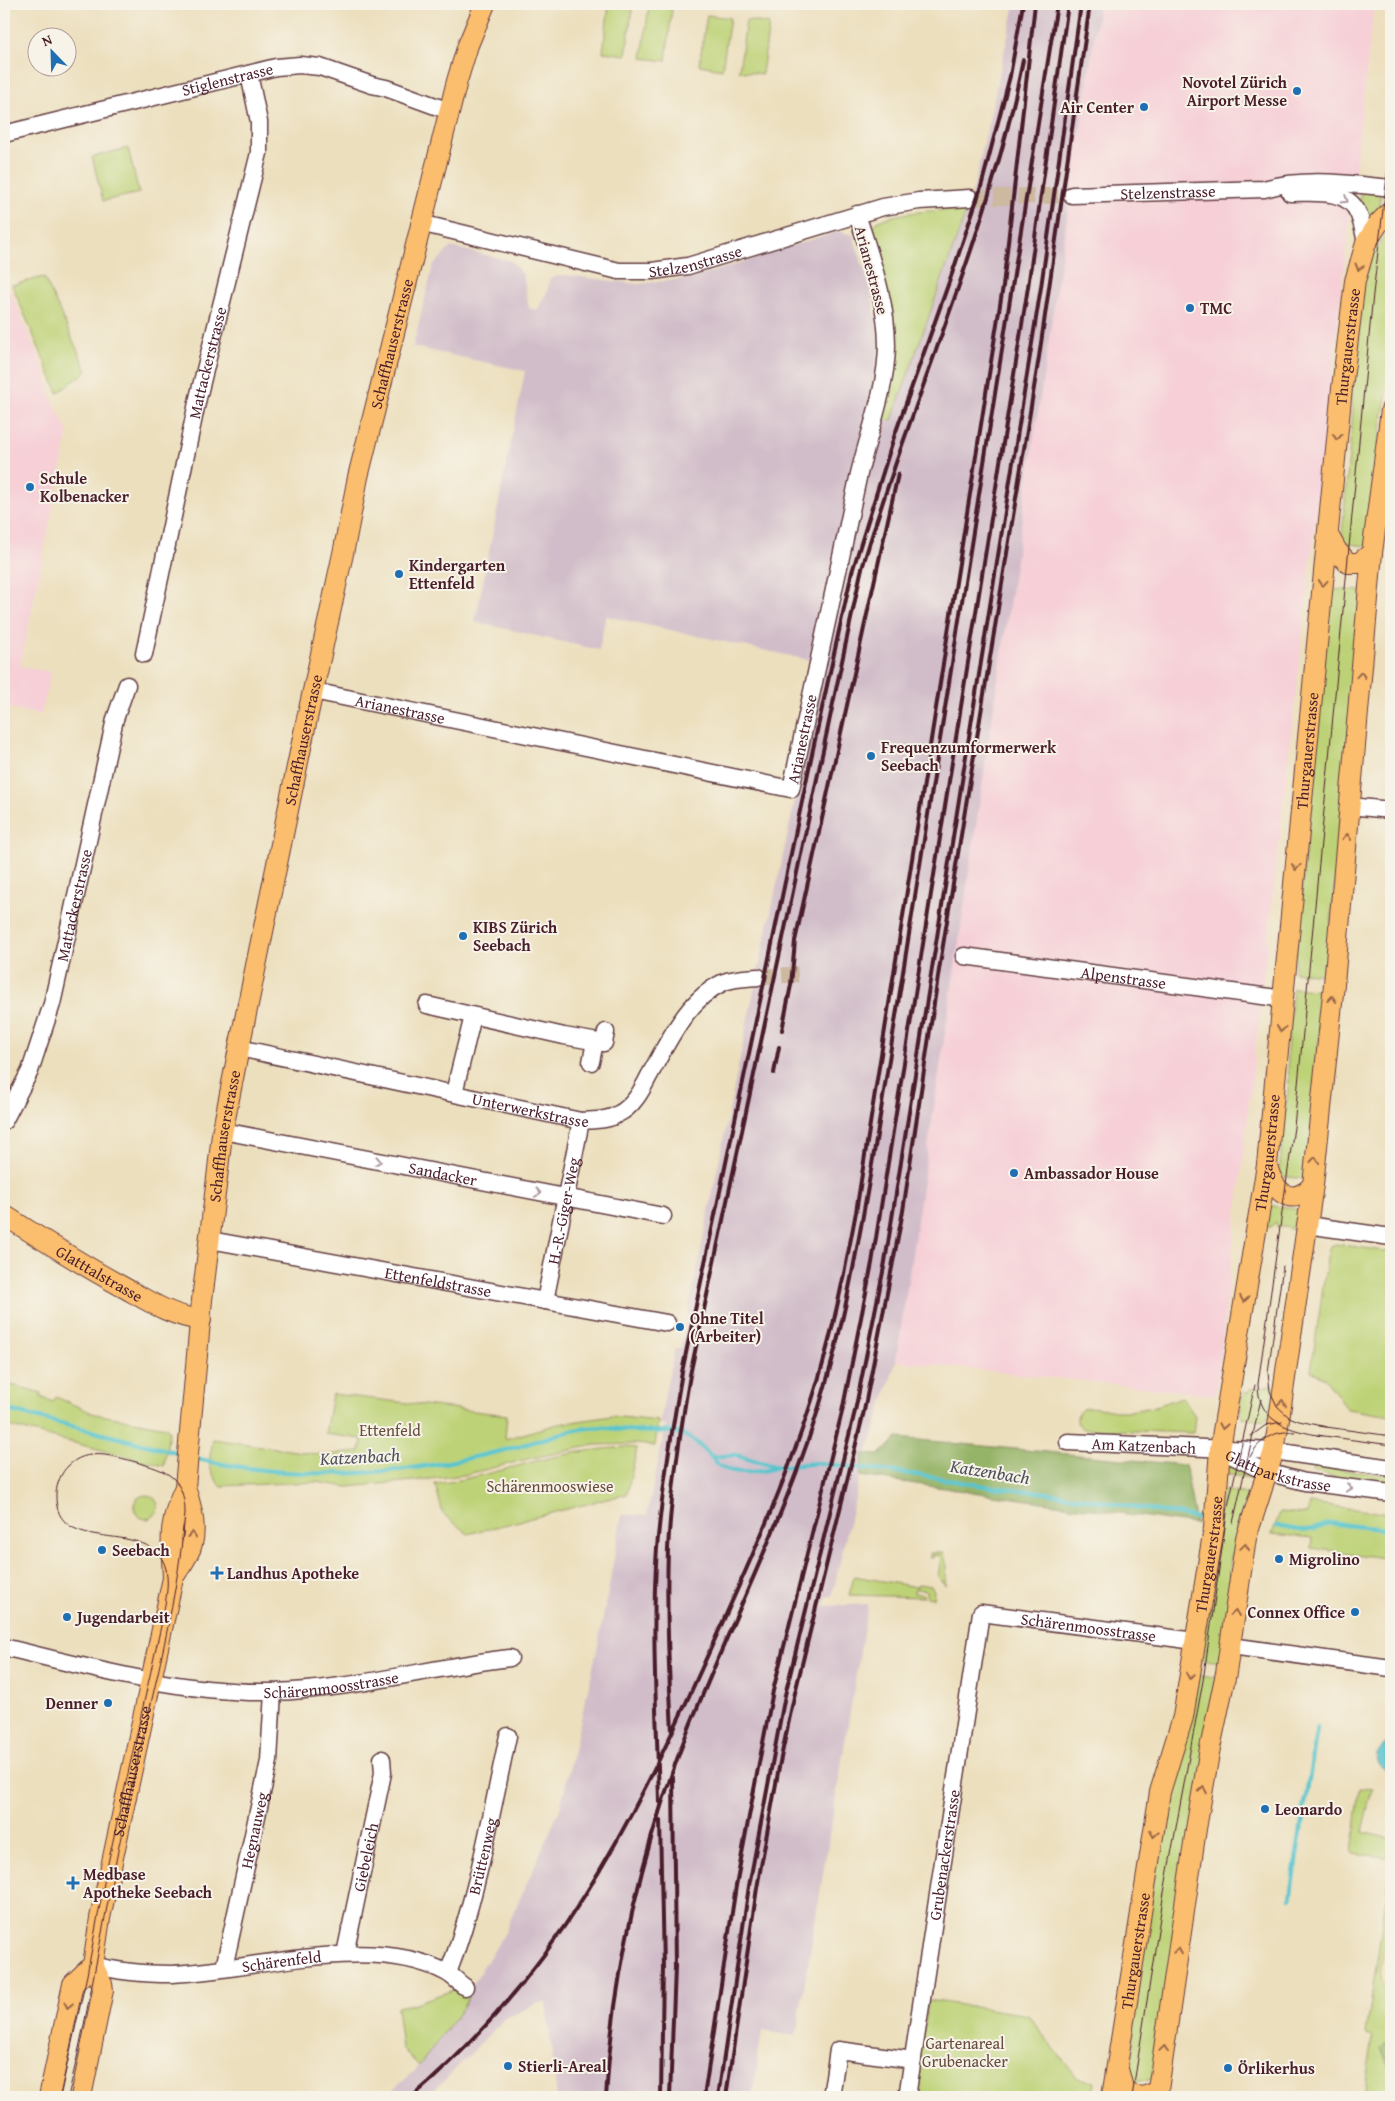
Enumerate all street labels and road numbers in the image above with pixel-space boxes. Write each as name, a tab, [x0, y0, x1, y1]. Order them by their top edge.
street label: Stiglenstrasse	[179, 56, 275, 102]
street label: Stelzenstrasse	[1120, 179, 1216, 205]
street label: Arianestrasse	[849, 223, 895, 317]
street label: Stelzenstrasse	[647, 238, 745, 283]
street label: Schaffhauserstrasse	[363, 276, 419, 411]
street label: Thurgauerstrasse	[1328, 287, 1366, 406]
street label: Mattackerstrasse	[182, 304, 232, 421]
street label: Schaffhauserstrasse	[277, 672, 328, 808]
street label: Arianestrasse	[353, 688, 447, 730]
street label: Thurgauerstrasse	[1289, 691, 1324, 810]
street label: Arianestrasse	[780, 692, 823, 786]
street label: Mattackerstrasse	[50, 847, 98, 964]
street label: Alpenstrasse	[1080, 960, 1168, 995]
street label: Schaffhauserstrasse	[202, 1068, 246, 1203]
street label: Unterwerkstrasse	[470, 1086, 589, 1133]
street label: Thurgauerstrasse	[1248, 1093, 1286, 1213]
street label: Sandacker	[407, 1155, 480, 1192]
street label: H.-R.-Giger-Weg	[541, 1155, 585, 1266]
street label: Glatttalstrasse	[51, 1239, 147, 1308]
street label: Ettenfeldstrasse	[383, 1260, 493, 1303]
street label: Am Katzenbach	[1091, 1431, 1197, 1460]
street label: Glattparkstrasse	[1222, 1442, 1333, 1497]
street label: Thurgauerstrasse	[1188, 1495, 1228, 1614]
street label: Schärenmoosstrasse	[1019, 1606, 1157, 1648]
street label: Schärenmoosstrasse	[263, 1665, 401, 1704]
street label: Schaffhauserstrasse	[106, 1703, 157, 1839]
street label: Grubenackerstrasse	[922, 1788, 966, 1922]
street label: Hegnauweg	[234, 1790, 274, 1871]
street label: Brüttenweg	[462, 1815, 503, 1897]
street label: Giebeleich	[346, 1821, 384, 1894]
street label: Thurgauerstrasse	[1114, 1891, 1156, 2011]
street label: Schärenfeld	[240, 1944, 323, 1978]

